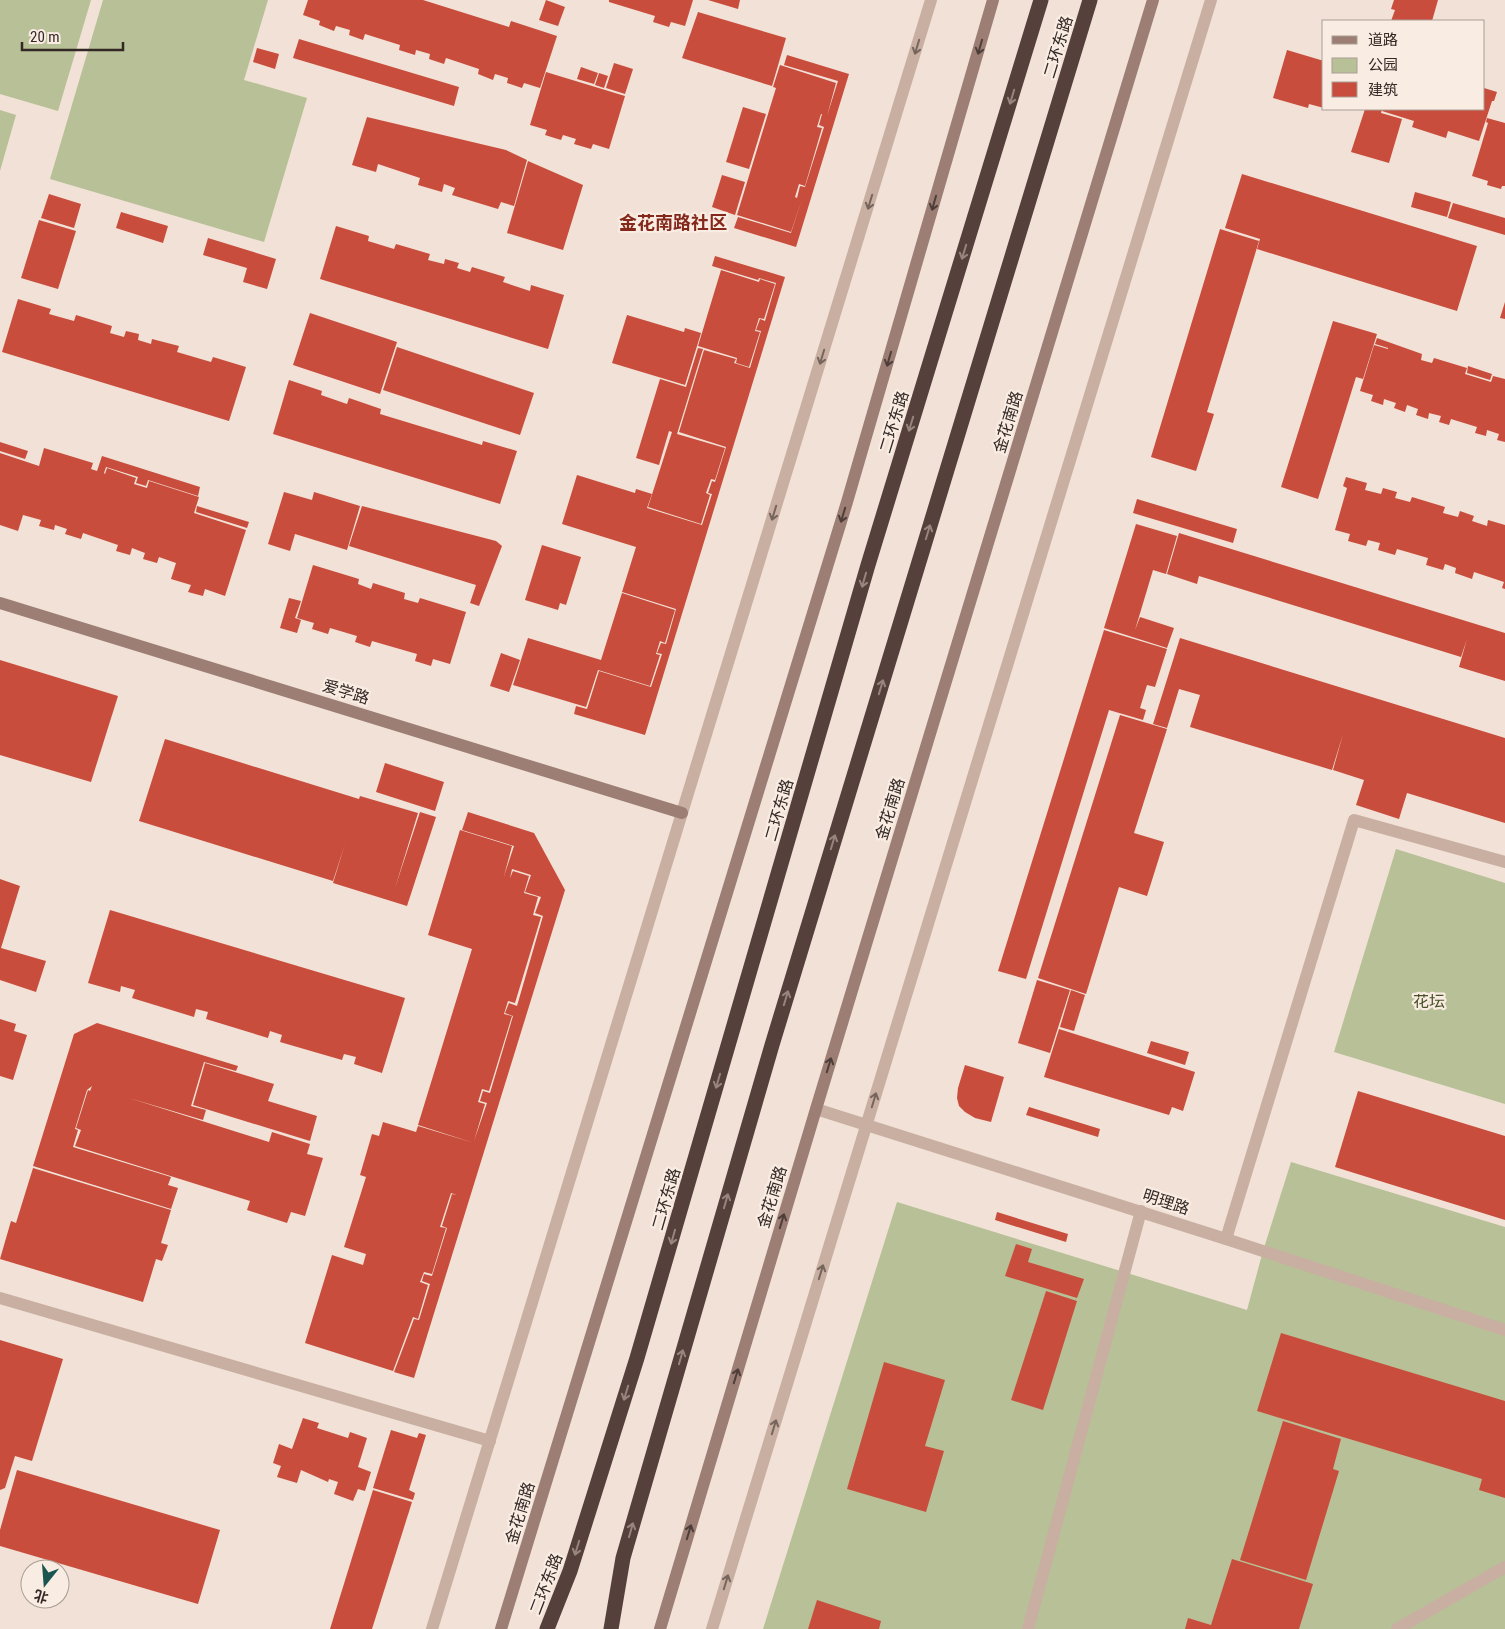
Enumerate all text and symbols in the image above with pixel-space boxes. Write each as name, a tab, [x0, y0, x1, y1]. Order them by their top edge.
street label: 二环东路	[1040, 14, 1076, 80]
scale bar	[22, 20, 124, 52]
legend	[1322, 20, 1485, 110]
text: 20 m	[30, 28, 60, 46]
text: 道路	[1368, 31, 1398, 49]
one-way arrow	[912, 38, 922, 54]
one-way arrow	[974, 38, 984, 54]
text: 公园	[1368, 56, 1398, 74]
text: 建筑	[1368, 81, 1398, 99]
one-way arrow	[1006, 88, 1016, 104]
one-way arrow	[864, 194, 874, 210]
one-way arrow	[929, 194, 939, 210]
district label: 金花南路社区	[619, 212, 727, 233]
one-way arrow	[959, 244, 968, 260]
one-way arrow	[817, 349, 826, 365]
one-way arrow	[883, 350, 893, 366]
street label: 二环东路	[876, 389, 912, 455]
street label: 金花南路	[990, 389, 1026, 455]
one-way arrow	[906, 416, 916, 432]
one-way arrow	[769, 504, 779, 520]
one-way arrow	[837, 506, 847, 522]
one-way arrow	[924, 524, 933, 540]
one-way arrow	[858, 571, 868, 587]
street label: 爱学路	[320, 676, 372, 708]
one-way arrow	[876, 679, 886, 695]
street label: 金花南路	[872, 776, 908, 842]
street label: 二环东路	[761, 777, 797, 843]
one-way arrow	[829, 835, 839, 851]
one-way arrow	[781, 990, 791, 1006]
park label: 花坛	[1413, 992, 1445, 1011]
one-way arrow	[825, 1058, 834, 1073]
one-way arrow	[713, 1073, 723, 1089]
one-way arrow	[870, 1092, 880, 1108]
street label: 金花南路	[754, 1164, 790, 1230]
street label: 二环东路	[648, 1166, 684, 1232]
street label: 明理路	[1140, 1186, 1192, 1218]
one-way arrow	[722, 1193, 732, 1209]
one-way arrow	[778, 1213, 788, 1229]
one-way arrow	[667, 1229, 677, 1245]
one-way arrow	[817, 1264, 827, 1280]
one-way arrow	[677, 1349, 686, 1365]
one-way arrow	[731, 1369, 741, 1385]
one-way arrow	[621, 1385, 631, 1401]
one-way arrow	[769, 1419, 779, 1435]
street label: 金花南路	[502, 1480, 538, 1546]
one-way arrow	[626, 1522, 636, 1538]
one-way arrow	[685, 1524, 695, 1540]
one-way arrow	[572, 1540, 582, 1556]
street label: 二环东路	[526, 1551, 566, 1617]
north arrow	[20, 1559, 70, 1609]
one-way arrow	[722, 1575, 731, 1591]
text: 北	[32, 1587, 50, 1606]

